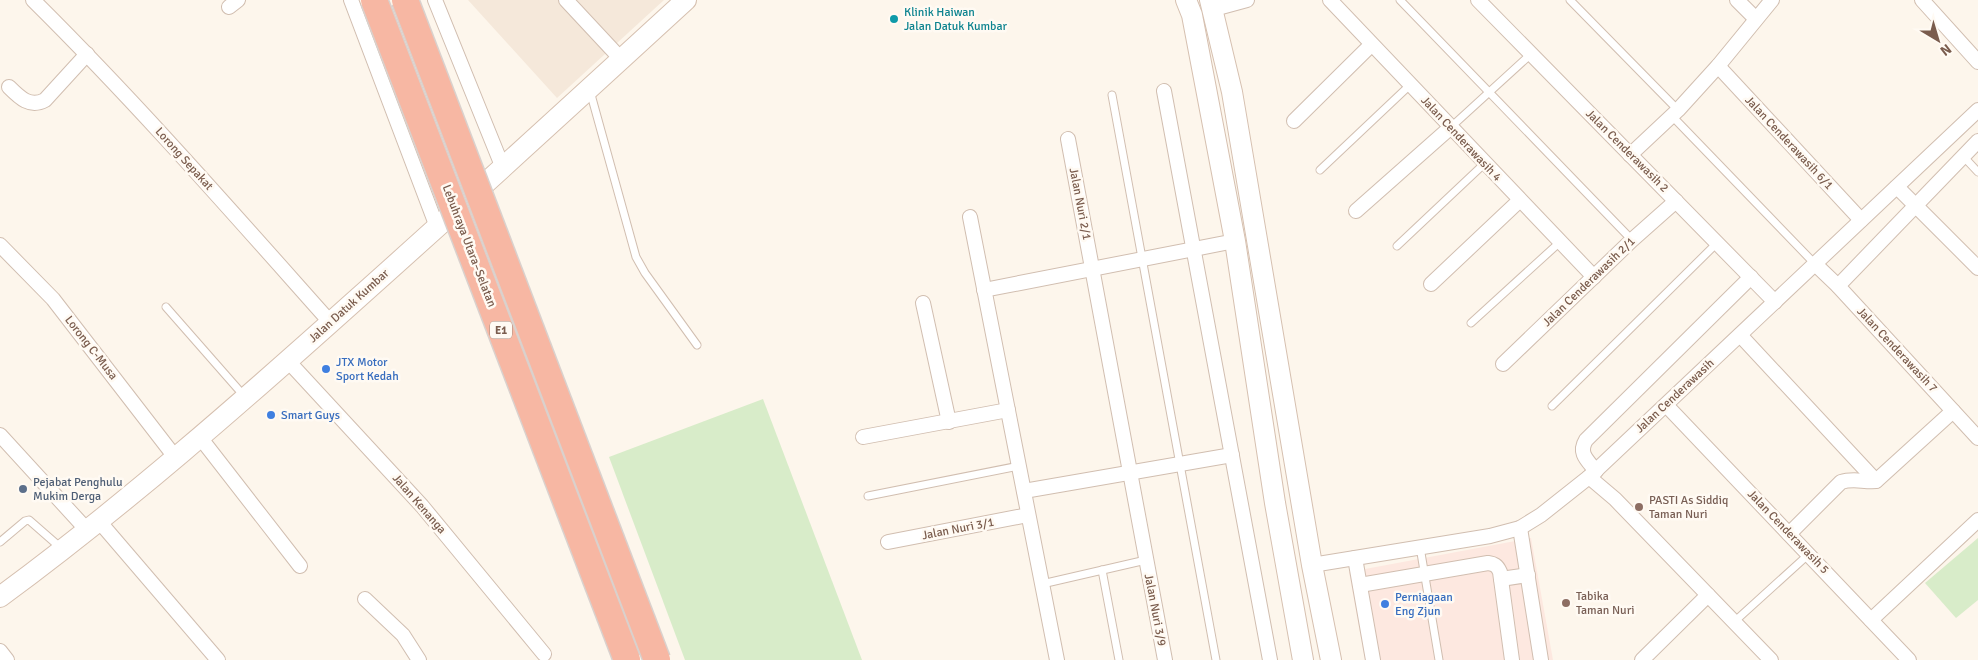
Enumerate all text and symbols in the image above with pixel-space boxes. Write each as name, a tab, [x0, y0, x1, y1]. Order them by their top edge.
place label: Klinik Haiwan Jalan Datuk Kumbar	[904, 5, 1007, 34]
marker: Klinik Haiwan Jalan Datuk Kumbar	[888, 13, 900, 25]
north arrow	[1913, 15, 1963, 65]
text: N	[1937, 40, 1955, 60]
street label: Jalan Cenderawasih 4	[1418, 93, 1505, 185]
street label: Jalan Cenderawasih 6/1	[1742, 93, 1836, 193]
street label: Jalan Cenderawasih 2	[1582, 106, 1672, 196]
street label: Lorong Sepakat	[152, 124, 216, 194]
street label: Jalan Nuri 2/1	[1066, 167, 1094, 241]
street label: Lebuhraya Utara–Selatan	[439, 183, 499, 309]
street label: Jalan Cenderawasih 2/1	[1540, 234, 1638, 330]
street label: Jalan Datuk Kumbar	[306, 266, 393, 346]
street label: Jalan Cenderawasih 7	[1854, 304, 1940, 396]
street label: Lorong C-Musa	[61, 313, 121, 383]
road number: E1	[490, 322, 512, 338]
place label: JTX Motor Sport Kedah	[336, 355, 399, 384]
street label: Jalan Cenderawasih	[1633, 356, 1717, 436]
marker: JTX Motor Sport Kedah	[320, 363, 332, 375]
place label: Smart Guys	[281, 408, 340, 423]
marker: Smart Guys	[265, 409, 277, 421]
street label: Jalan Kenanga	[389, 471, 449, 537]
place label: Pejabat Penghulu Mukim Derga	[33, 475, 122, 504]
marker: Pejabat Penghulu Mukim Derga	[17, 483, 29, 495]
street label: Jalan Cenderawasih 5	[1744, 487, 1832, 577]
place label: PASTI As Siddiq Taman Nuri	[1649, 493, 1728, 522]
marker: PASTI As Siddiq Taman Nuri	[1633, 501, 1645, 513]
street label: Jalan Nuri 3/1	[921, 515, 995, 543]
street label: Jalan Nuri 3/9	[1141, 573, 1169, 647]
place label: Tabika Taman Nuri	[1576, 589, 1635, 618]
place label: Perniagaan Eng Zjun	[1395, 590, 1453, 619]
marker: Tabika Taman Nuri	[1560, 597, 1572, 609]
marker: Perniagaan Eng Zjun	[1379, 598, 1391, 610]

